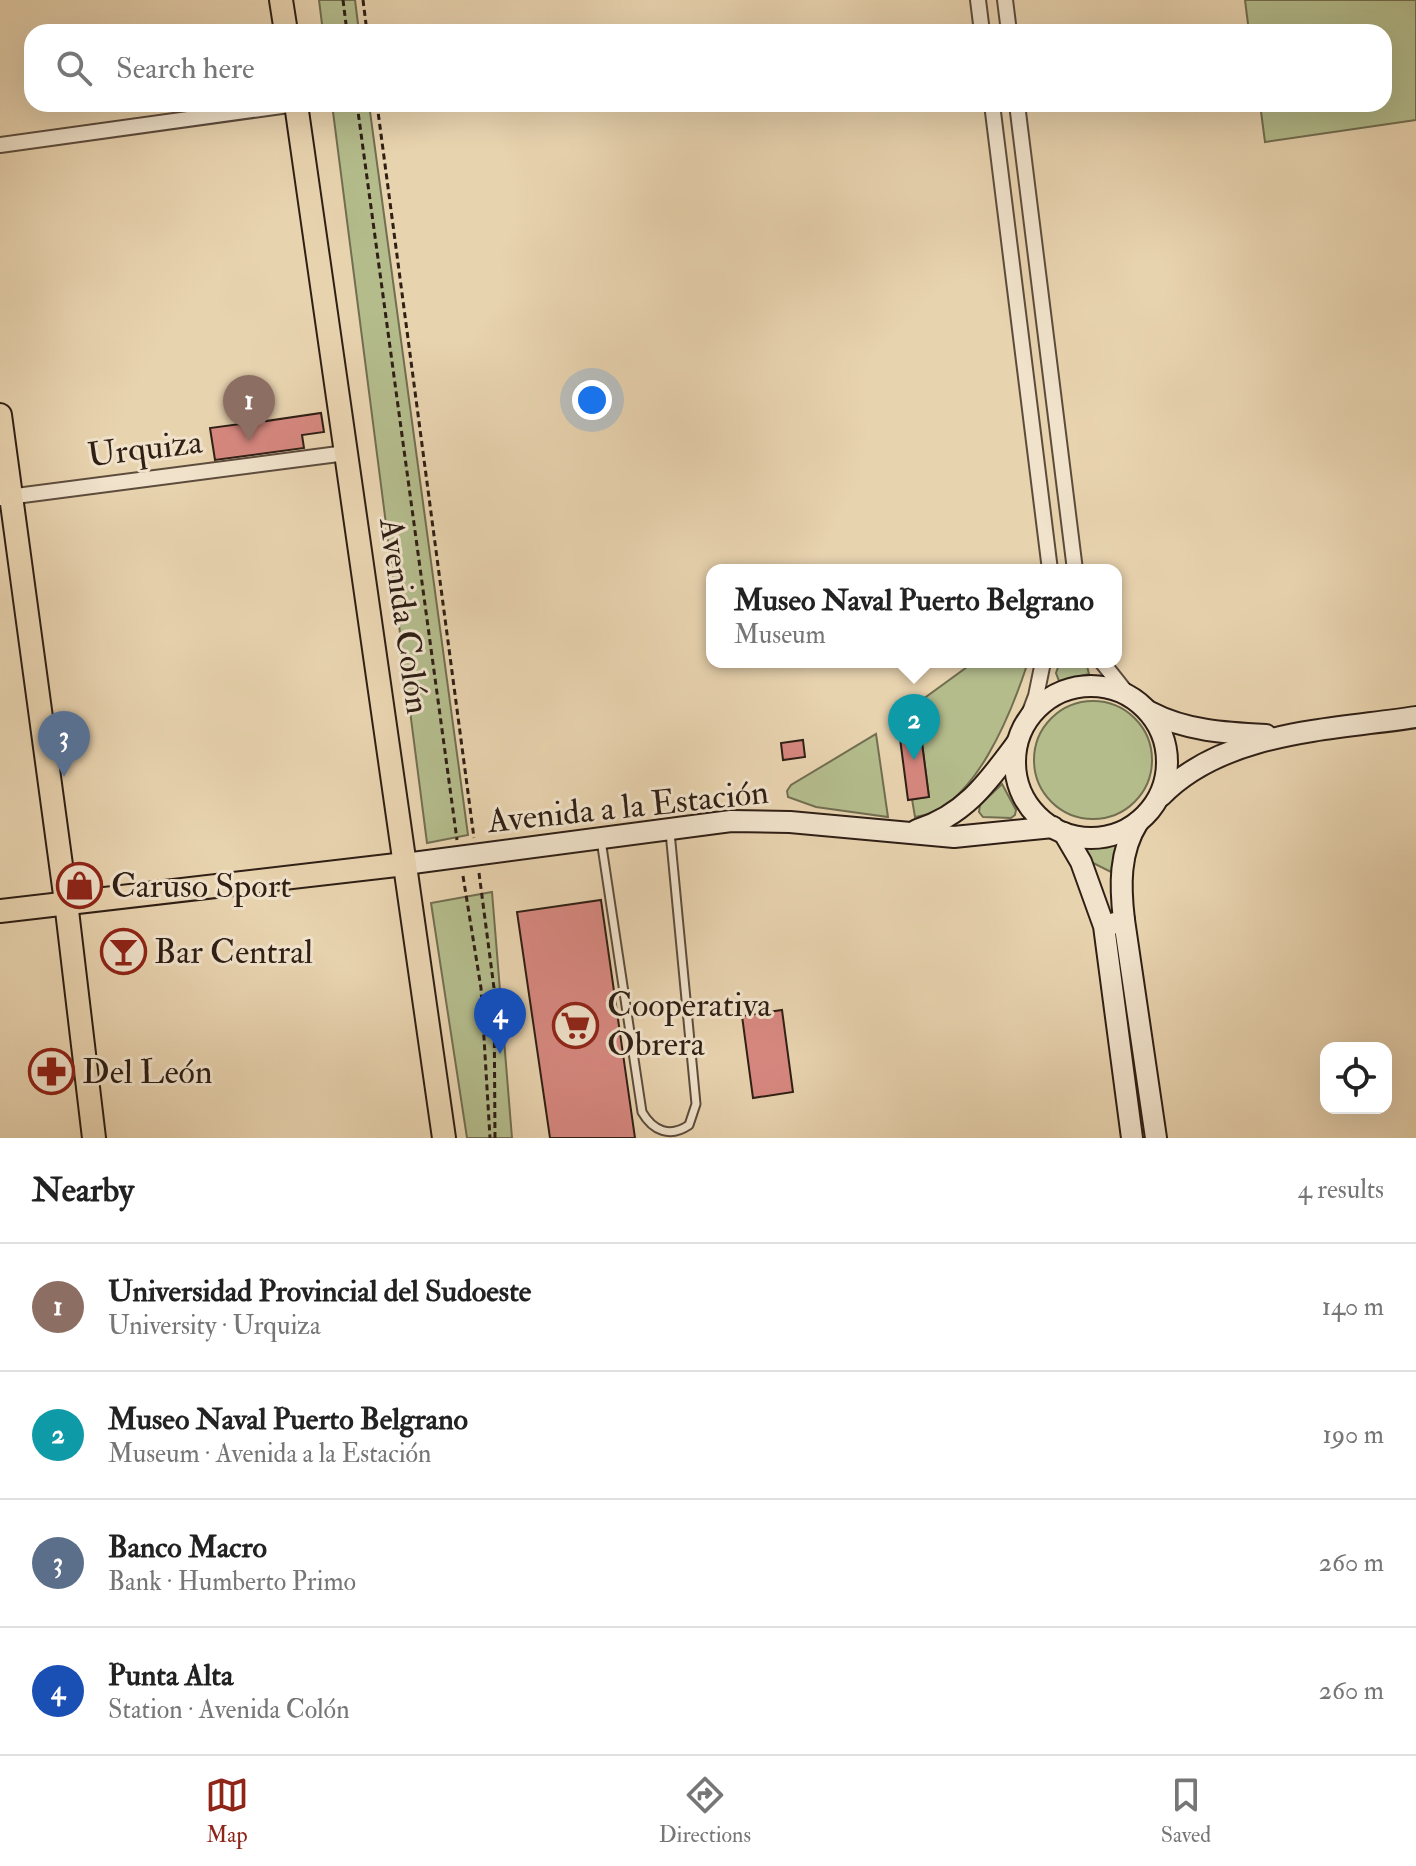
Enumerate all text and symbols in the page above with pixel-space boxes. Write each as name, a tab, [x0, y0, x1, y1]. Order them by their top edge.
search box	[24, 24, 1392, 112]
icon: search	[52, 46, 96, 90]
text: Search here	[116, 50, 255, 87]
pin: 1	[223, 375, 275, 441]
your location	[572, 380, 612, 420]
street label: Urquiza	[85, 421, 206, 477]
street label: Avenida Colón	[369, 514, 439, 717]
popup	[706, 564, 1122, 668]
text: Museo Naval Puerto Belgrano	[734, 582, 1094, 619]
text: Museum	[734, 619, 826, 651]
pin: 2	[888, 694, 940, 760]
pin: 3	[38, 711, 90, 777]
street label: Avenida a la Estación	[484, 771, 771, 843]
shop icon: Caruso Sport	[56, 862, 104, 910]
place label: Caruso Sport	[111, 865, 291, 908]
bar icon: Bar Central	[99, 928, 147, 976]
place label: Bar Central	[154, 931, 313, 974]
place label: Cooperativa Obrera	[607, 984, 772, 1066]
pin: 4	[474, 988, 526, 1054]
supermarket icon: Cooperativa Obrera	[552, 1001, 600, 1049]
map controls	[1320, 1042, 1392, 1114]
button: locate	[1320, 1042, 1392, 1114]
pharmacy icon: Del León	[27, 1048, 75, 1096]
place label: Del León	[82, 1051, 213, 1094]
text: Nearby	[32, 1169, 134, 1212]
text: 4 results	[1298, 1174, 1384, 1206]
text: Universidad Provincial del Sudoeste	[108, 1273, 531, 1310]
text: 1	[53, 1291, 63, 1323]
text: 140 m	[1322, 1291, 1384, 1323]
text: University · Urquiza	[108, 1310, 321, 1342]
text: Museo Naval Puerto Belgrano	[108, 1401, 468, 1438]
text: 2	[51, 1419, 65, 1451]
text: 190 m	[1323, 1419, 1384, 1451]
text: Museum · Avenida a la Estación	[108, 1438, 431, 1470]
text: Banco Macro	[108, 1529, 267, 1566]
text: 3	[53, 1547, 63, 1579]
text: 260 m	[1319, 1547, 1384, 1579]
text: Bank · Humberto Primo	[108, 1566, 356, 1598]
text: Punta Alta	[108, 1657, 233, 1694]
text: 4	[51, 1675, 65, 1707]
text: 260 m	[1319, 1675, 1384, 1707]
text: Station · Avenida Colón	[108, 1694, 350, 1726]
tab: Map	[205, 1773, 249, 1849]
tab: Directions	[659, 1773, 751, 1849]
tab: Saved	[1161, 1773, 1211, 1849]

